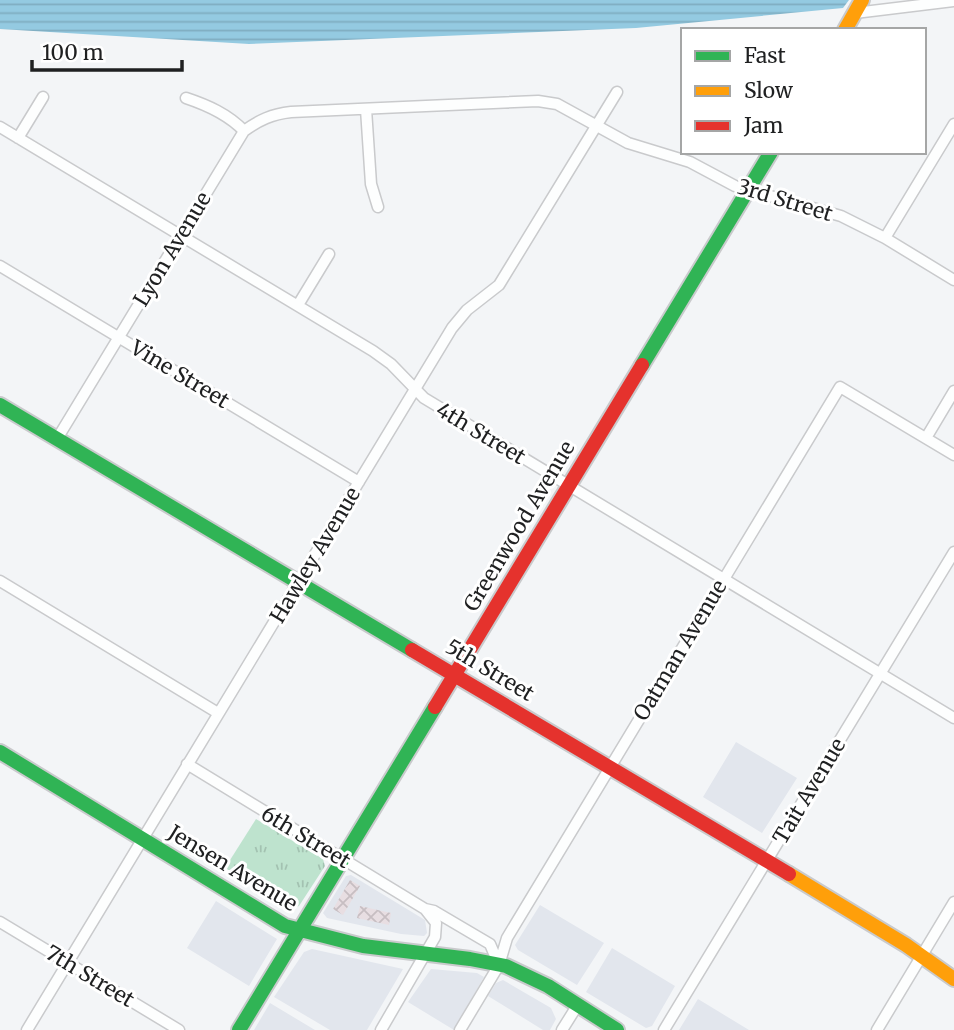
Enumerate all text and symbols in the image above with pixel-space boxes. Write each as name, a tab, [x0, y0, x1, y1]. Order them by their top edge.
scale bar	[32, 28, 182, 72]
legend	[681, 28, 926, 154]
text: 100 m	[42, 39, 104, 66]
text: Fast	[744, 42, 786, 69]
text: Slow	[744, 77, 793, 104]
text: Jam	[743, 112, 783, 139]
street label: 3rd Street	[734, 173, 836, 227]
street label: Lyon Avenue	[127, 187, 217, 311]
street label: Vine Street	[125, 333, 234, 414]
street label: 4th Street	[431, 396, 531, 470]
street label: Greenwood Avenue	[457, 436, 581, 616]
street label: Hawley Avenue	[264, 482, 366, 628]
street label: Oatman Avenue	[627, 575, 733, 725]
street label: 5th Street	[441, 633, 539, 707]
street label: Tait Avenue	[767, 733, 851, 849]
street label: 6th Street	[256, 800, 356, 874]
street label: Jensen Avenue	[163, 818, 303, 917]
street label: 7th Street	[41, 939, 139, 1013]

